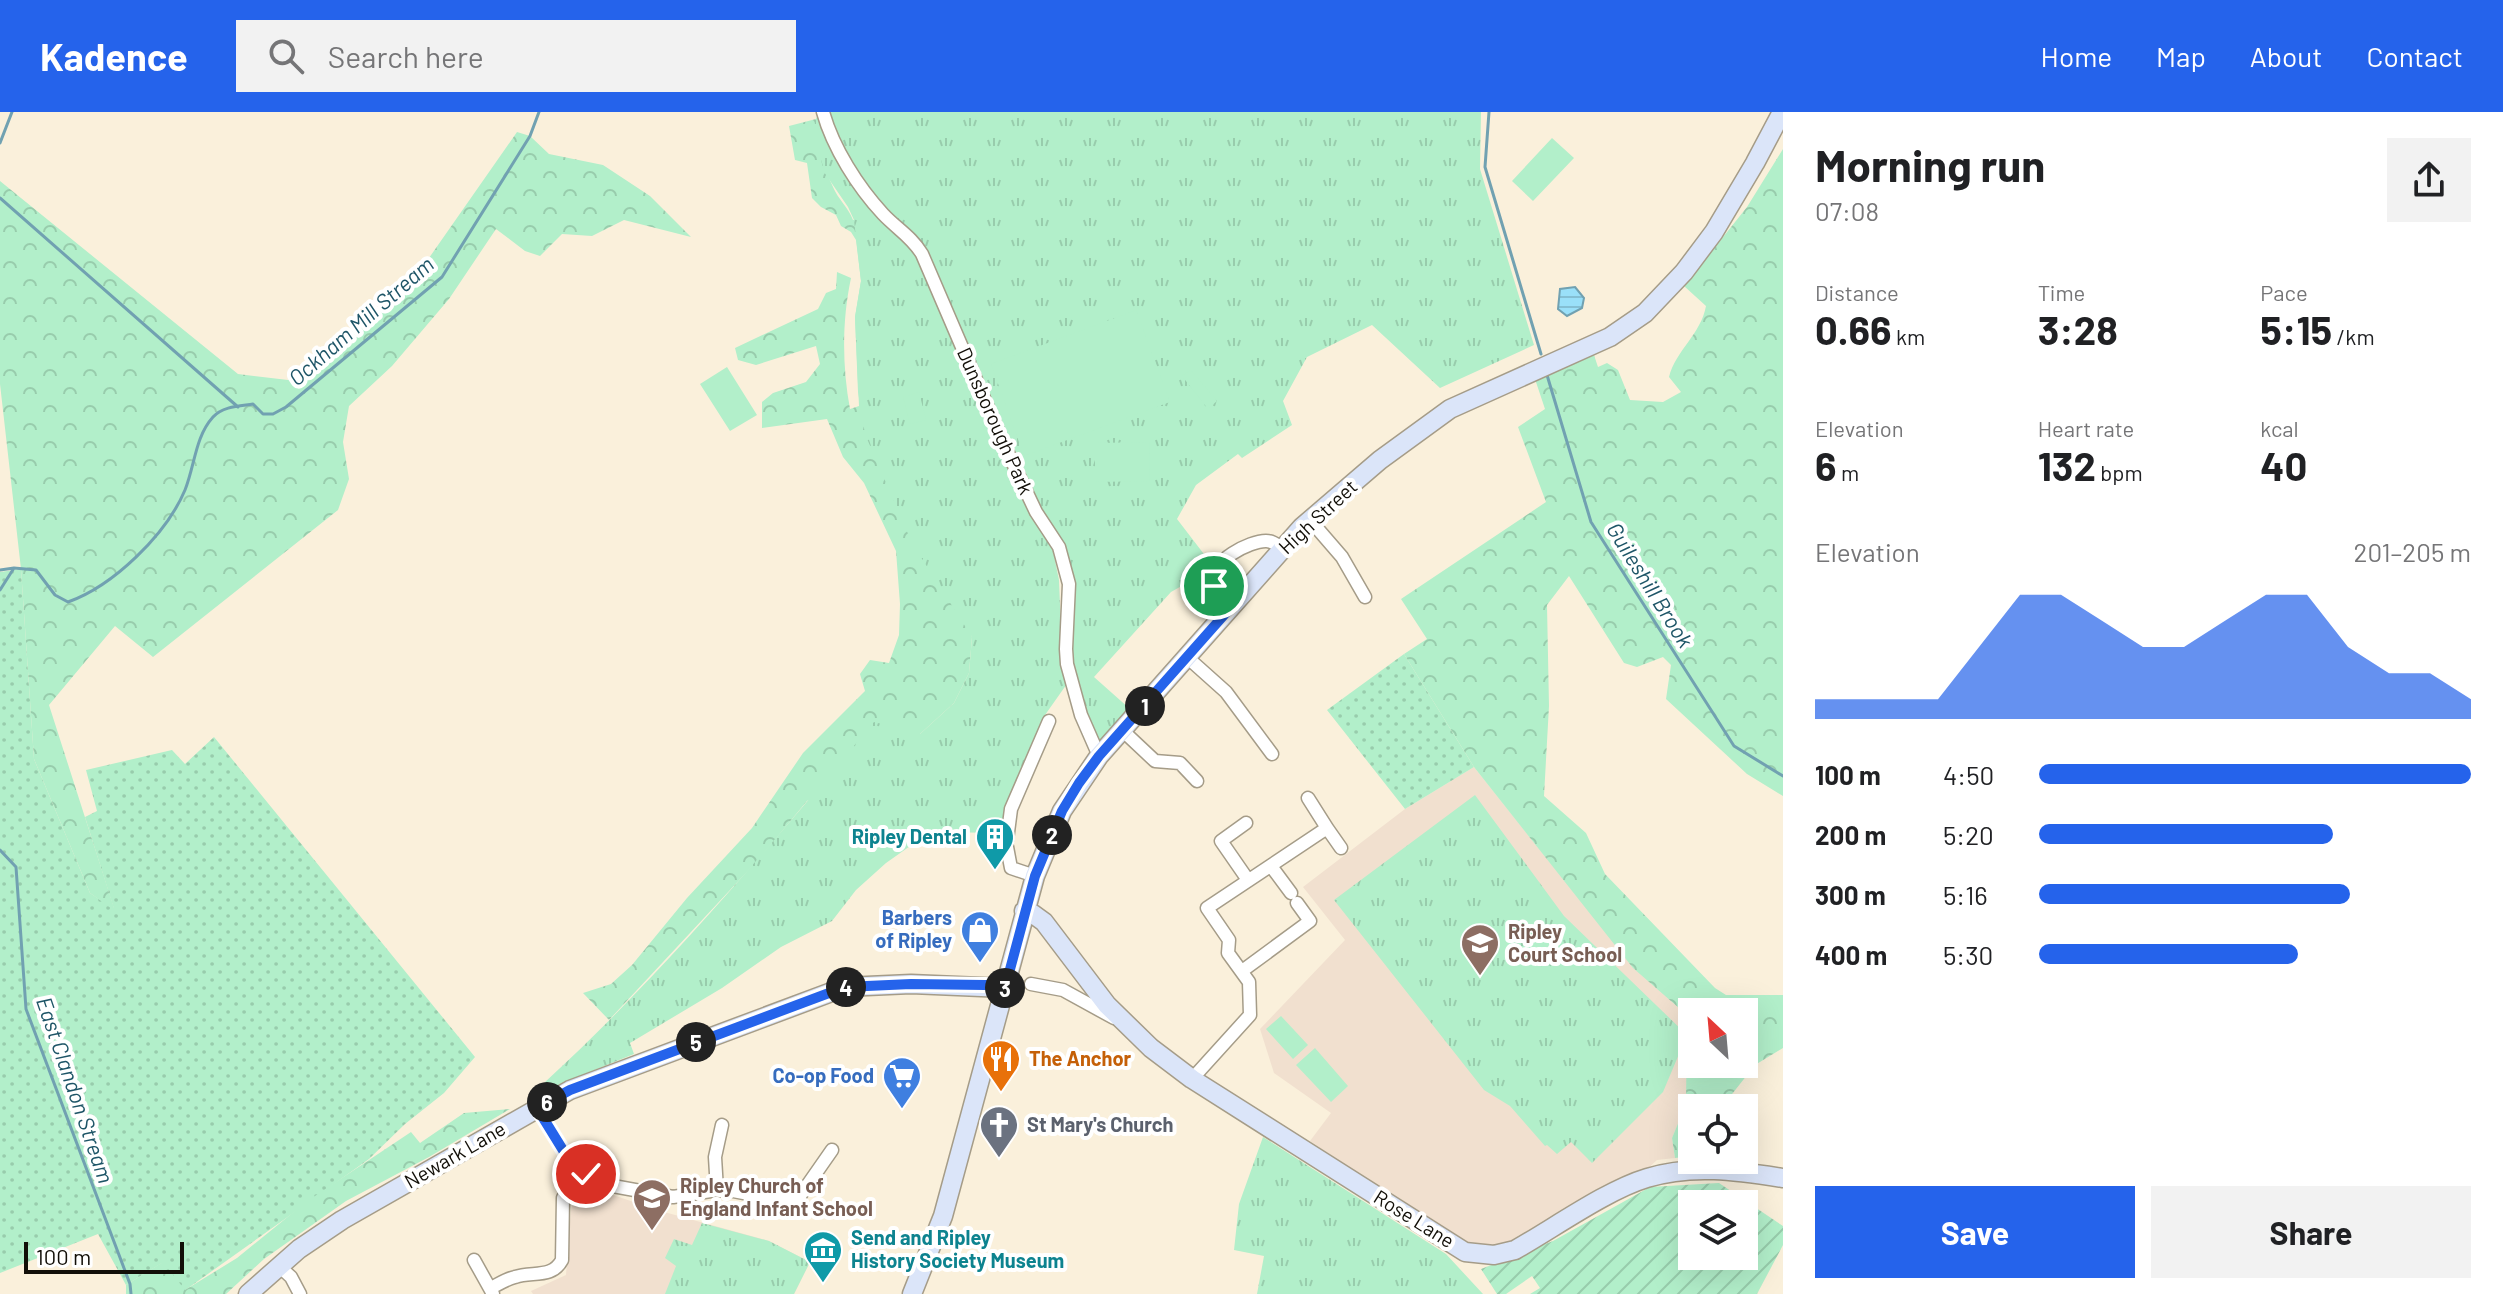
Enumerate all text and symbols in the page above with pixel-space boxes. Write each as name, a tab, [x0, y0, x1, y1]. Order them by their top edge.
search box	[236, 20, 796, 92]
text: Kadence	[40, 33, 188, 79]
icon: search	[264, 34, 308, 78]
text: Search here	[328, 38, 484, 74]
text: Home	[2041, 39, 2112, 73]
text: Map	[2156, 39, 2206, 73]
text: About	[2250, 39, 2322, 73]
text: Contact	[2366, 39, 2463, 73]
text: Morning run	[1815, 138, 2045, 191]
button: share	[2387, 138, 2471, 222]
text: 07:08	[1815, 195, 1879, 226]
water label: Ockham Mill Stream	[283, 250, 438, 390]
text: Distance	[1815, 279, 1899, 305]
text: Time	[2038, 279, 2085, 305]
text: Pace	[2260, 279, 2308, 305]
text: 0.66	[1815, 305, 1892, 353]
text: 3:28	[2038, 305, 2118, 353]
text: 5:15	[2260, 305, 2332, 353]
text: km	[1892, 323, 1925, 349]
text: /km	[2332, 323, 2375, 349]
street label: Dunsborough Park	[953, 343, 1039, 498]
text: Elevation	[1815, 415, 1904, 441]
text: Heart rate	[2038, 415, 2134, 441]
text: kcal	[2260, 415, 2299, 441]
text: 6	[1815, 441, 1836, 489]
text: 132	[2038, 441, 2096, 489]
text: 40	[2260, 441, 2307, 489]
text: m	[1836, 459, 1859, 485]
text: bpm	[2096, 459, 2143, 485]
street label: High Street	[1273, 474, 1361, 559]
water label: Guileshill Brook	[1602, 517, 1700, 652]
text: Elevation	[1815, 536, 1920, 567]
text: 201–205 m	[2354, 536, 2471, 567]
pin	[1180, 552, 1248, 620]
icon: arrive	[1192, 564, 1236, 608]
pin: 1	[1125, 686, 1165, 726]
text: 1	[1141, 693, 1149, 719]
text: 100 m	[1815, 759, 1881, 790]
text: 4:50	[1943, 759, 1994, 790]
pin: 2	[1032, 815, 1072, 855]
building icon: Ripley Dental	[974, 816, 1016, 871]
text: 200 m	[1815, 819, 1886, 850]
text: 5:20	[1943, 819, 1994, 850]
text: 2	[1046, 822, 1058, 848]
place label: Ripley Dental	[852, 824, 967, 848]
text: 300 m	[1815, 879, 1886, 910]
text: 5:16	[1943, 879, 1988, 910]
place label: Barbers of Ripley	[875, 905, 952, 952]
shop icon: Barbers of Ripley	[959, 909, 1001, 964]
place label: Ripley Court School	[1508, 919, 1622, 966]
school or university icon: Ripley Court School	[1459, 922, 1501, 977]
text: 400 m	[1815, 939, 1887, 970]
text: 5:30	[1943, 939, 1993, 970]
pin: 4	[826, 967, 866, 1007]
pin: 3	[985, 968, 1025, 1008]
text: 4	[839, 974, 853, 1000]
text: 3	[999, 975, 1011, 1001]
water label: East Clandon Stream	[32, 993, 120, 1186]
north arrow	[1678, 998, 1758, 1078]
map controls	[1678, 998, 1758, 1270]
pin: 5	[676, 1022, 716, 1062]
text: 5	[690, 1029, 702, 1055]
restaurant icon: The Anchor	[980, 1038, 1022, 1093]
place label: The Anchor	[1029, 1046, 1132, 1070]
supermarket icon: Co-op Food	[881, 1055, 923, 1110]
place label: Co-op Food	[772, 1063, 874, 1087]
pin: 6	[527, 1082, 567, 1122]
text: 6	[541, 1089, 553, 1115]
button: locate	[1678, 1094, 1758, 1174]
church icon: St Mary's Church	[978, 1104, 1020, 1159]
place label: St Mary's Church	[1027, 1112, 1173, 1136]
street label: Newark Lane	[400, 1116, 509, 1193]
pin	[552, 1140, 620, 1208]
icon: check	[564, 1152, 608, 1196]
place label: Ripley Church of England Infant School	[680, 1173, 873, 1220]
school or university icon: Ripley Church of England Infant School	[631, 1177, 673, 1232]
street label: Rose Lane	[1370, 1184, 1459, 1252]
button: Save	[1815, 1186, 2135, 1278]
button: Share	[2151, 1186, 2471, 1278]
button: layers	[1678, 1190, 1758, 1270]
place label: Send and Ripley History Society Museum	[851, 1225, 1064, 1272]
museum icon: Send and Ripley History Society Museum	[802, 1229, 844, 1284]
scale bar	[24, 1238, 184, 1274]
text: 100 m	[36, 1243, 91, 1269]

